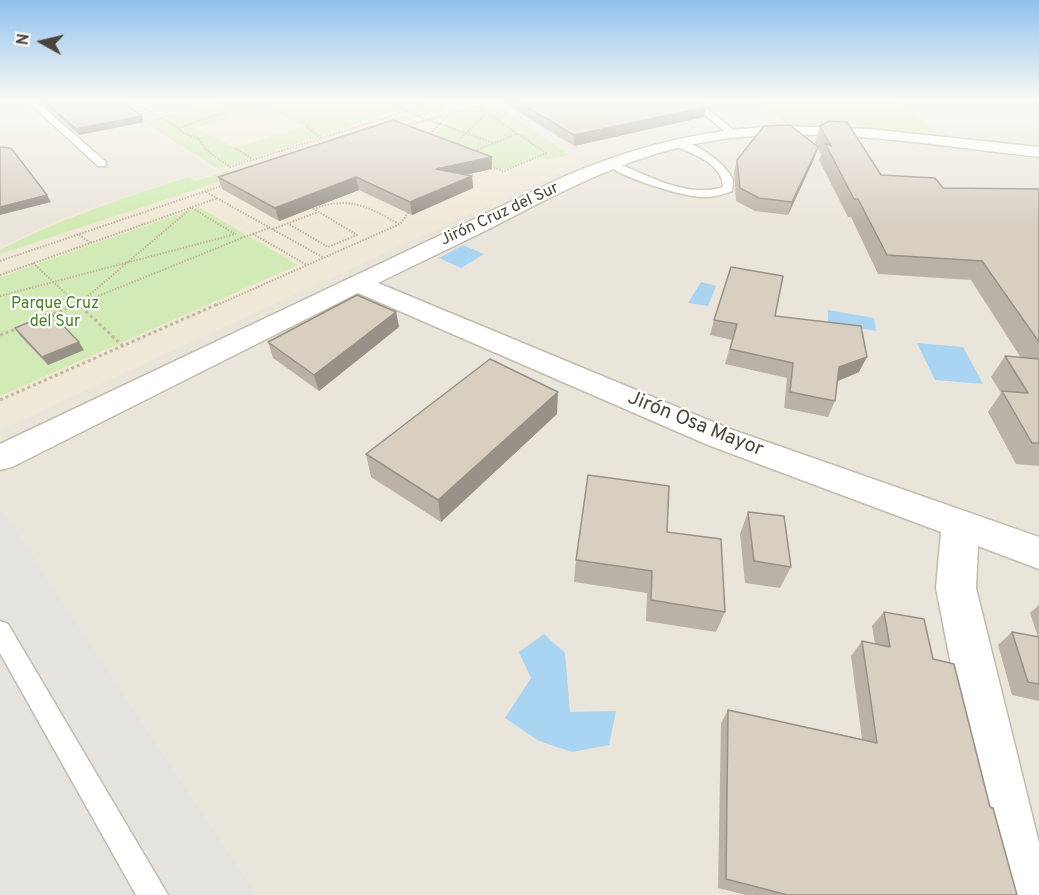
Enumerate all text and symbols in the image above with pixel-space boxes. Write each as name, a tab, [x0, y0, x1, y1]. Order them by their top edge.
north arrow	[12, 12, 72, 72]
text: N	[13, 32, 35, 47]
street label: Jirón Cruz del Sur	[438, 179, 562, 251]
park label: Parque Cruz del Sur	[11, 295, 99, 333]
street label: Jirón Osa Mayor	[624, 387, 766, 463]

